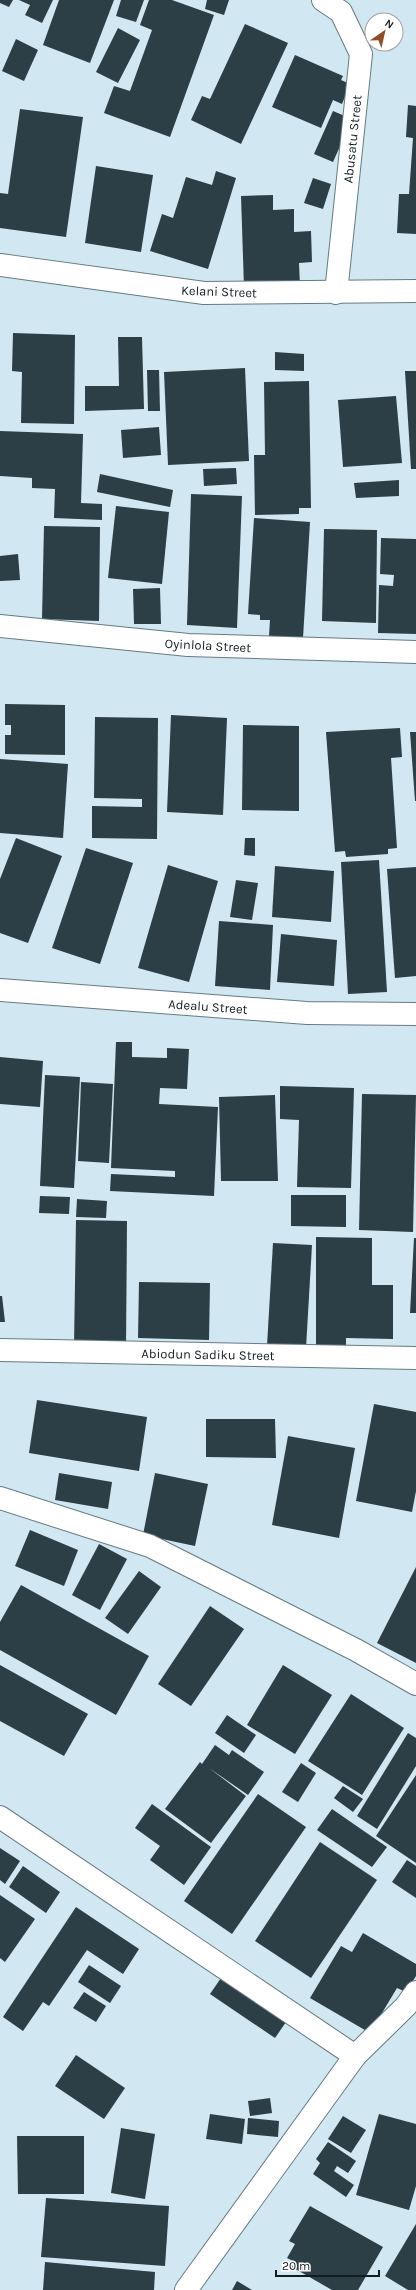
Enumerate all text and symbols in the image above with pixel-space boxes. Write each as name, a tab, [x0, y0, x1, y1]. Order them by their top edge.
north arrow	[364, 12, 404, 52]
text: N	[382, 17, 396, 32]
street label: Abusatu Street	[340, 94, 365, 184]
street label: Kelani Street	[181, 283, 257, 300]
street label: Oyinlola Street	[164, 636, 252, 655]
street label: Adealu Street	[168, 996, 248, 1017]
street label: Abiodun Sadiku Street	[141, 1346, 275, 1363]
scale bar	[276, 2252, 379, 2278]
text: 20 m	[282, 2259, 310, 2273]

